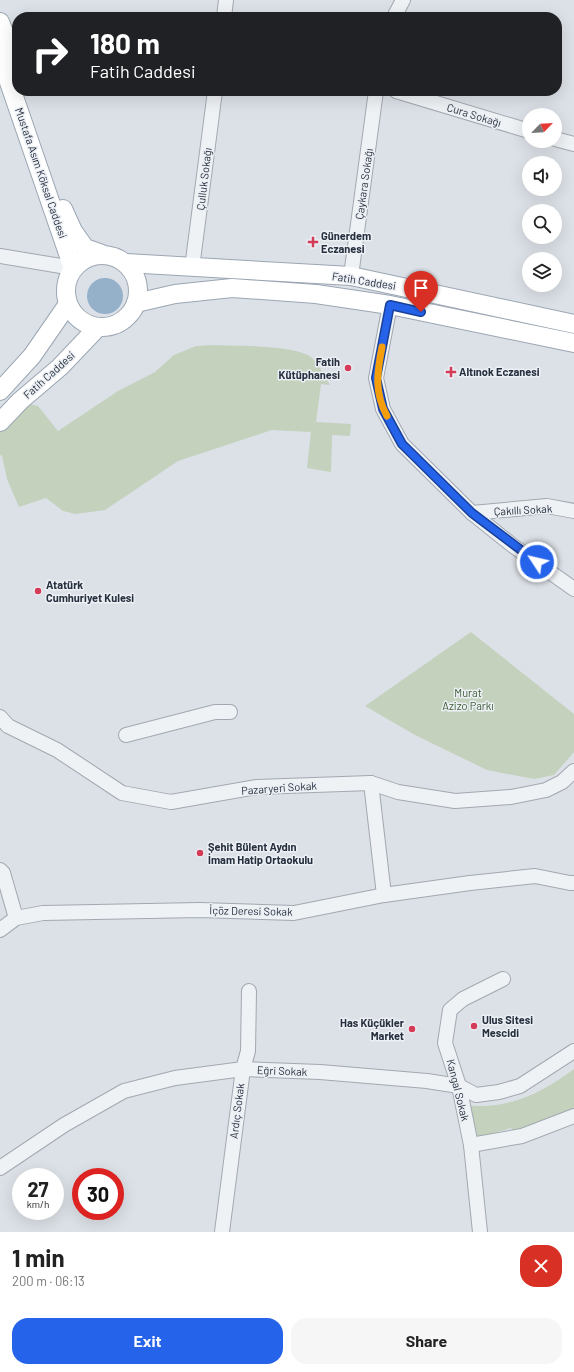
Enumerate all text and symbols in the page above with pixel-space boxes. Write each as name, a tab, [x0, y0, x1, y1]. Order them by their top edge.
text: 180 m	[90, 26, 160, 60]
icon: right	[24, 28, 76, 80]
text: Fatih Caddesi	[90, 60, 196, 82]
street label: Cura Sokağı	[445, 100, 503, 129]
street label: Mustafa Asım Köksal Caddesi	[13, 106, 70, 240]
north arrow	[522, 108, 562, 148]
map controls	[522, 108, 562, 292]
street label: Çulluk Sokağı	[193, 147, 214, 211]
street label: Çaykara Sokağı	[352, 148, 375, 220]
button: sound	[522, 156, 562, 196]
button: search	[522, 204, 562, 244]
place label: Günerdem Eczanesi	[321, 229, 371, 255]
marker: Günerdem Eczanesi	[308, 237, 318, 247]
button: layers	[522, 252, 562, 292]
street label: Fatih Caddesi	[331, 269, 397, 292]
pin	[404, 271, 438, 312]
icon: arrive	[410, 277, 432, 299]
street label: Fatih Caddesi	[20, 348, 77, 401]
place label: Fatih Kütüphanesi	[279, 355, 340, 381]
marker: Fatih Kütüphanesi	[343, 363, 353, 373]
place label: Altınok Eczanesi	[459, 365, 540, 378]
marker: Altınok Eczanesi	[446, 367, 456, 377]
street label: Çakıllı Sokak	[493, 501, 553, 518]
position arrow	[516, 541, 558, 583]
place label: Atatürk Cumhuriyet Kulesi	[46, 578, 134, 604]
marker: Atatürk Cumhuriyet Kulesi	[33, 586, 43, 596]
park label: Murat Azizo Parkı	[442, 686, 494, 712]
street label: Pazaryeri Sokak	[241, 778, 318, 797]
place label: Şehit Bülent Aydın İmam Hatip Ortaokulu	[208, 840, 313, 866]
marker: Şehit Bülent Aydın İmam Hatip Ortaokulu	[195, 848, 205, 858]
street label: İçöz Deresi Sokak	[209, 902, 293, 918]
place label: Ulus Sitesi Mescidi	[482, 1013, 533, 1039]
place label: Has Küçükler Market	[340, 1016, 405, 1042]
marker: Ulus Sitesi Mescidi	[469, 1021, 479, 1031]
marker: Has Küçükler Market	[407, 1024, 417, 1034]
street label: Kangal Sokak	[444, 1058, 473, 1123]
street label: Eğri Sokak	[257, 1063, 308, 1078]
street label: Ardıç Sokak	[227, 1082, 246, 1139]
speed limit sign: 30	[72, 1168, 124, 1220]
text: 27	[27, 1177, 49, 1201]
text: km/h	[27, 1198, 49, 1210]
text: 1 min	[12, 1243, 65, 1272]
button: close	[520, 1245, 562, 1287]
text: 200 m · 06:13	[12, 1273, 85, 1289]
button: Exit	[12, 1318, 283, 1364]
button: Share	[291, 1318, 562, 1364]

